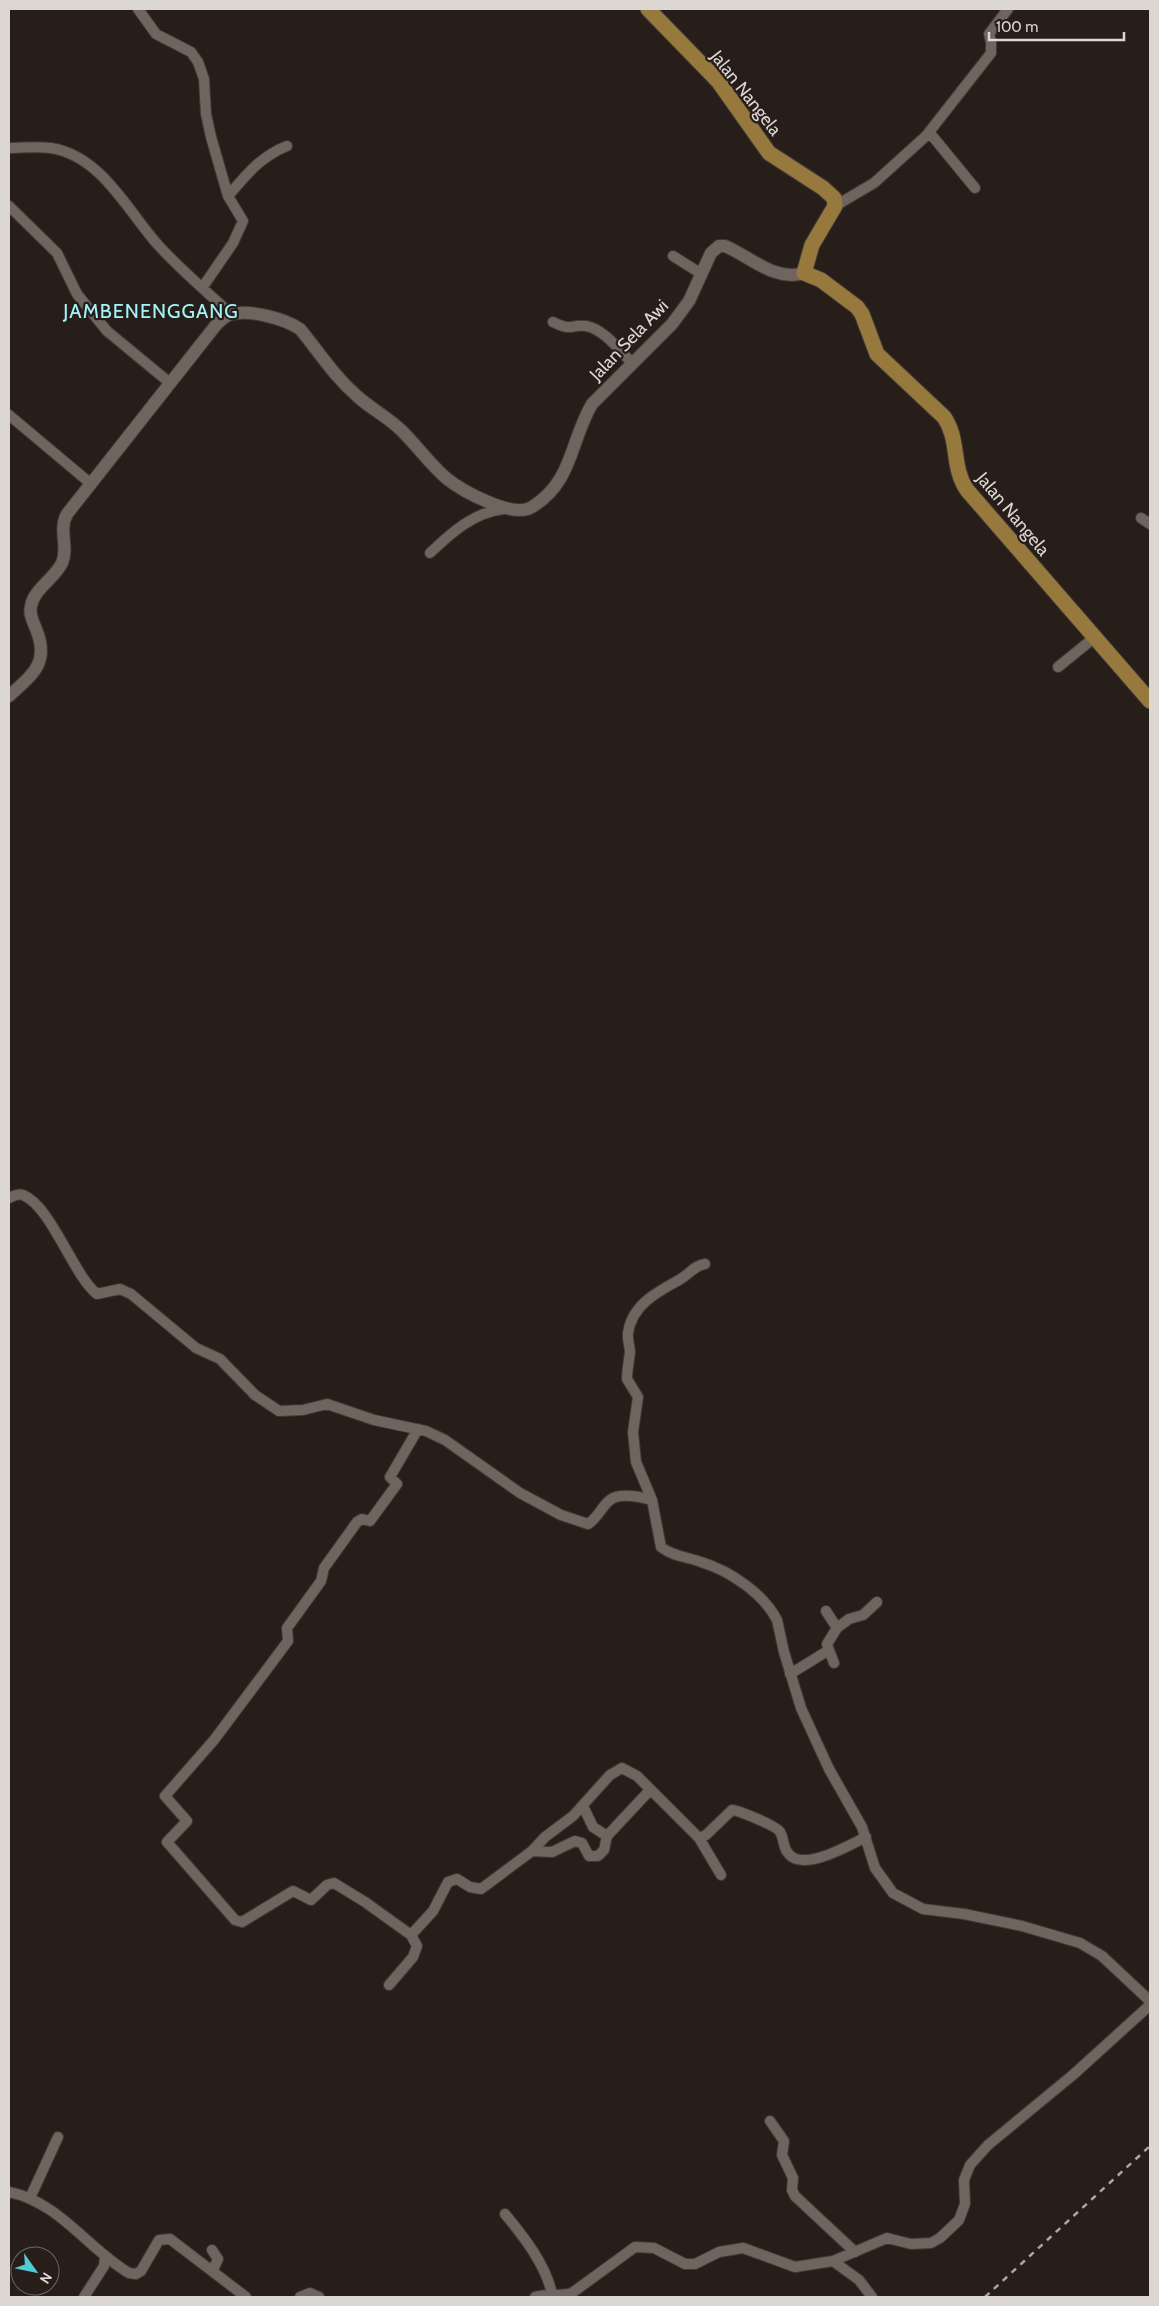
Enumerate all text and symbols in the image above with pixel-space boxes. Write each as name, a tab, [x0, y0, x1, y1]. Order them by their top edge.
scale bar	[989, 10, 1124, 42]
text: 100 m	[996, 18, 1038, 36]
street label: Jalan Nangela	[705, 45, 786, 140]
street label: Jalan Sela Awi	[584, 295, 673, 386]
district label: JAMBENENGGANG	[62, 299, 239, 323]
street label: Jalan Nangela	[971, 467, 1055, 561]
north arrow	[10, 2246, 60, 2296]
text: N	[36, 2269, 56, 2287]

